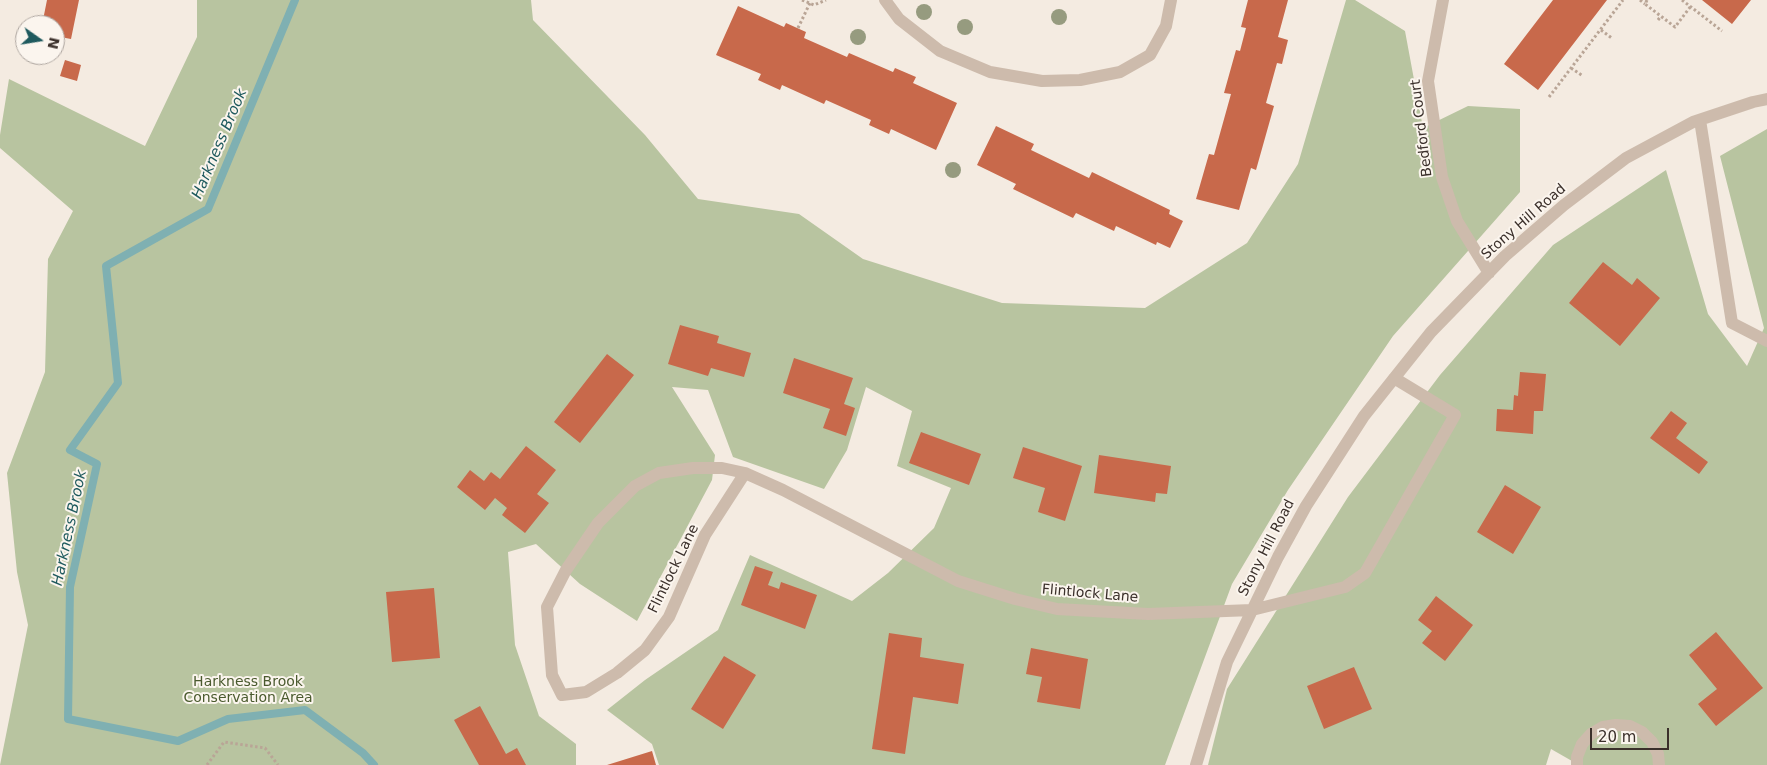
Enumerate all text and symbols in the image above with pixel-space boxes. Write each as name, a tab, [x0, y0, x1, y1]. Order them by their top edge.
north arrow	[15, 15, 65, 65]
text: N	[45, 36, 63, 51]
street label: Bedford Court	[1408, 78, 1436, 178]
water label: Harkness Brook	[189, 86, 251, 202]
street label: Stony Hill Road	[1478, 181, 1570, 263]
water label: Harkness Brook	[49, 468, 91, 588]
street label: Stony Hill Road	[1235, 497, 1299, 599]
street label: Flintlock Lane	[645, 522, 703, 616]
street label: Flintlock Lane	[1041, 581, 1139, 607]
park label: Harkness Brook Conservation Area	[183, 674, 313, 706]
scale bar	[1592, 718, 1671, 750]
text: 20 m	[1598, 728, 1636, 746]

